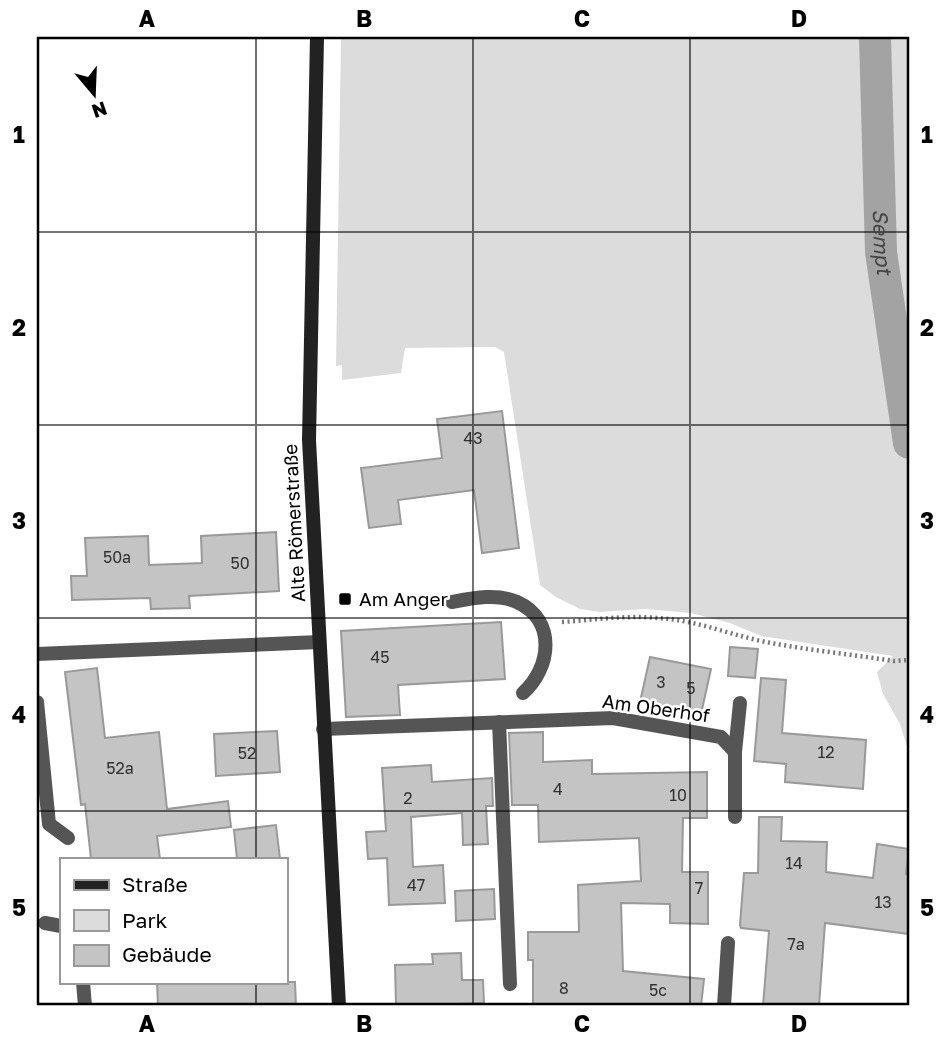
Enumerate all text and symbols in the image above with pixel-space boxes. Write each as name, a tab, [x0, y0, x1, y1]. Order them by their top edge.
text: A	[139, 4, 156, 32]
text: B	[356, 4, 372, 32]
text: C	[574, 4, 590, 32]
text: D	[791, 4, 807, 32]
north arrow	[60, 60, 130, 130]
text: N	[89, 97, 110, 124]
text: 1	[13, 120, 25, 148]
text: 1	[921, 120, 933, 148]
water label: Sempt	[868, 209, 899, 279]
text: 2	[12, 313, 26, 341]
text: 2	[920, 313, 934, 341]
house number: 43	[463, 428, 483, 448]
street label: Alte Römerstraße	[278, 443, 309, 603]
text: 3	[12, 506, 26, 534]
text: 3	[920, 506, 934, 534]
house number: 50a	[103, 547, 131, 567]
house number: 50	[230, 553, 250, 573]
place label: Am Anger	[359, 587, 448, 610]
marker: Am Anger	[337, 591, 353, 607]
house number: 45	[370, 647, 390, 667]
house number: 3	[656, 672, 666, 692]
house number: 5	[686, 678, 696, 698]
street label: Am Oberhof	[601, 689, 711, 726]
text: 4	[12, 700, 26, 728]
text: 4	[920, 700, 934, 728]
house number: 12	[817, 742, 835, 762]
house number: 52	[238, 743, 256, 763]
house number: 52a	[106, 758, 134, 778]
house number: 4	[553, 779, 563, 799]
house number: 10	[669, 785, 687, 805]
house number: 2	[403, 788, 413, 808]
house number: 14	[785, 853, 803, 873]
legend	[60, 858, 287, 984]
text: Straße	[122, 871, 188, 897]
house number: 47	[407, 875, 425, 895]
house number: 7	[695, 878, 703, 898]
house number: 13	[874, 892, 892, 912]
text: 5	[12, 893, 26, 921]
text: 5	[920, 893, 934, 921]
text: Park	[122, 907, 168, 933]
house number: 7a	[787, 934, 805, 954]
text: Gebäude	[122, 941, 212, 967]
house number: 8	[559, 978, 569, 998]
house number: 5c	[649, 980, 667, 1000]
text: A	[139, 1009, 156, 1037]
text: B	[356, 1009, 372, 1037]
text: C	[574, 1009, 590, 1037]
text: D	[791, 1009, 807, 1037]

